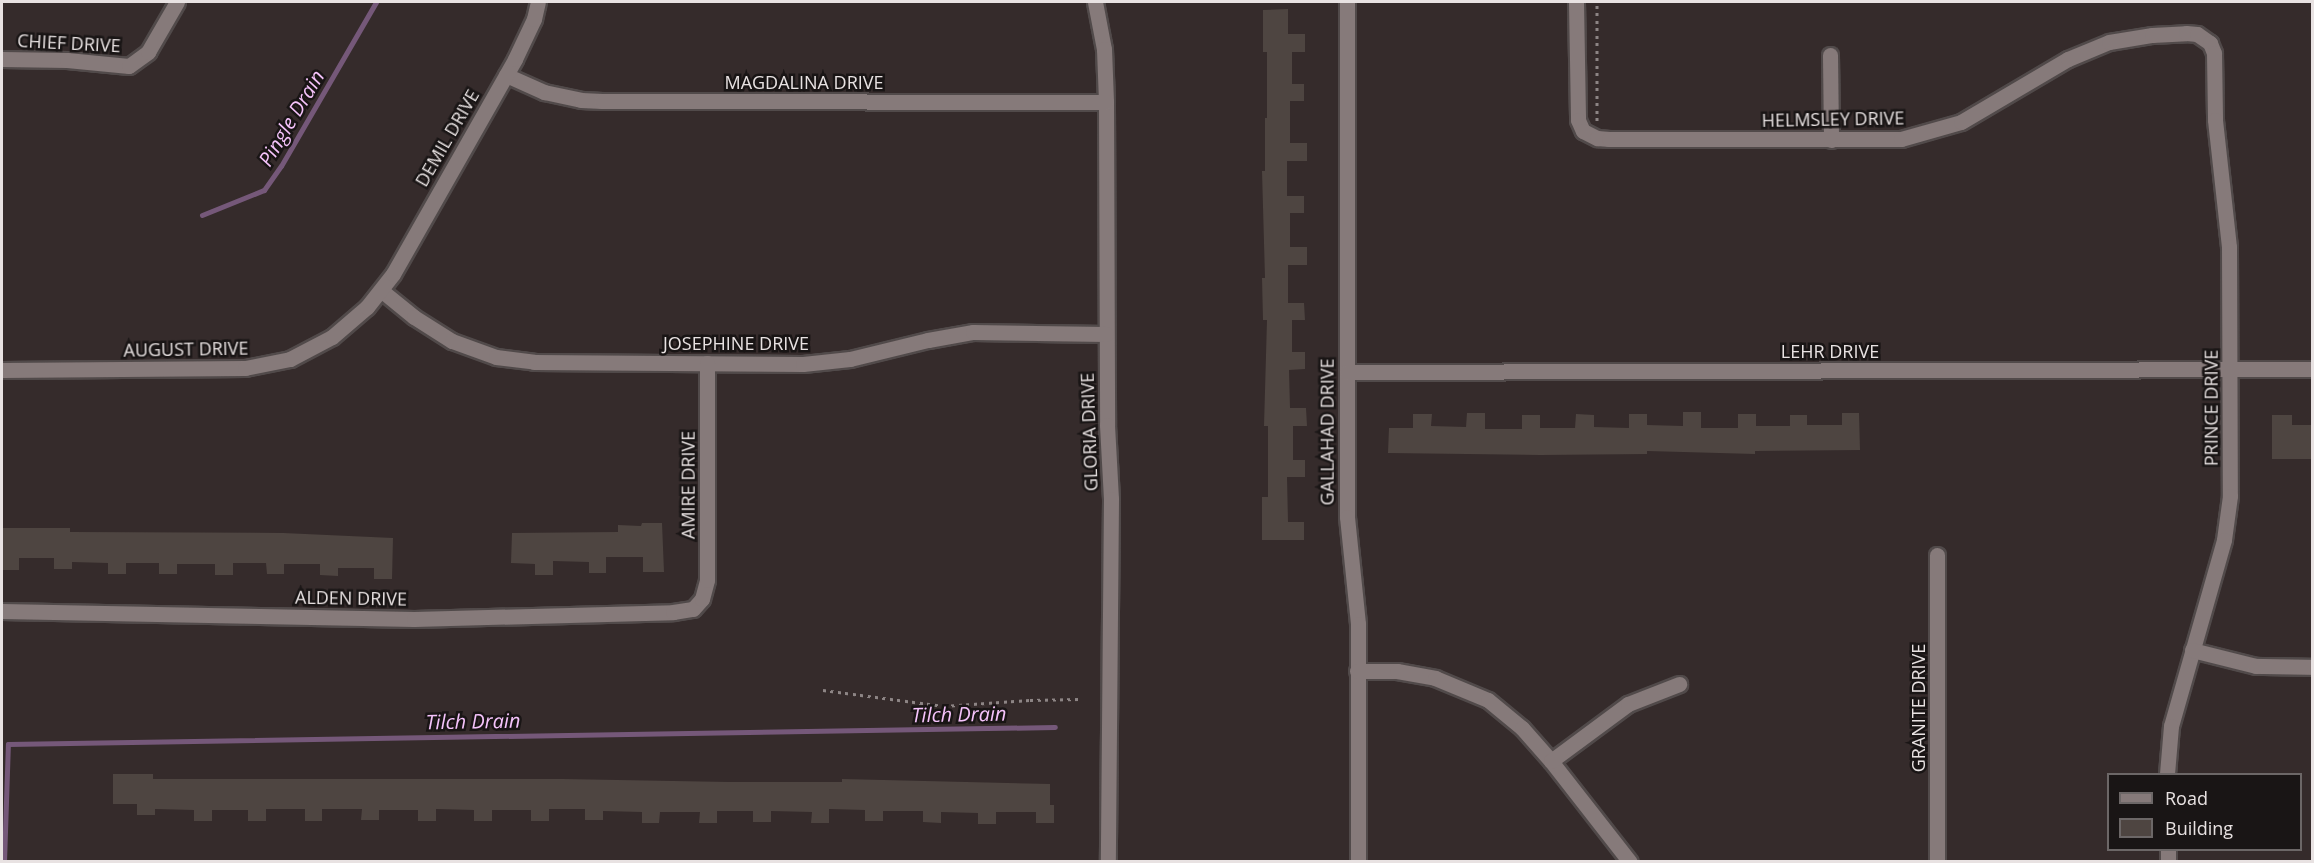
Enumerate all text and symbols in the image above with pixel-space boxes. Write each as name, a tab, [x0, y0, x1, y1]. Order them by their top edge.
street label: CHIEF DRIVE	[17, 30, 121, 56]
water label: Pingle Drain	[253, 66, 329, 170]
street label: MAGDALINA DRIVE	[724, 71, 884, 93]
street label: DEMIL DRIVE	[411, 86, 483, 190]
street label: HELMSLEY DRIVE	[1761, 107, 1905, 131]
street label: JOSEPHINE DRIVE	[663, 332, 809, 354]
street label: AUGUST DRIVE	[123, 337, 249, 361]
street label: LEHR DRIVE	[1781, 340, 1879, 362]
street label: PRINCE DRIVE	[2200, 350, 2222, 466]
street label: GALLAHAD DRIVE	[1316, 359, 1338, 505]
street label: GLORIA DRIVE	[1076, 372, 1102, 492]
street label: AMIRE DRIVE	[677, 431, 699, 539]
street label: ALDEN DRIVE	[295, 586, 407, 610]
street label: GRANITE DRIVE	[1907, 644, 1929, 772]
water label: Tilch Drain	[911, 701, 1007, 727]
water label: Tilch Drain	[425, 708, 521, 734]
legend	[2107, 773, 2302, 851]
text: Road	[2165, 786, 2208, 810]
text: Building	[2165, 816, 2233, 840]

